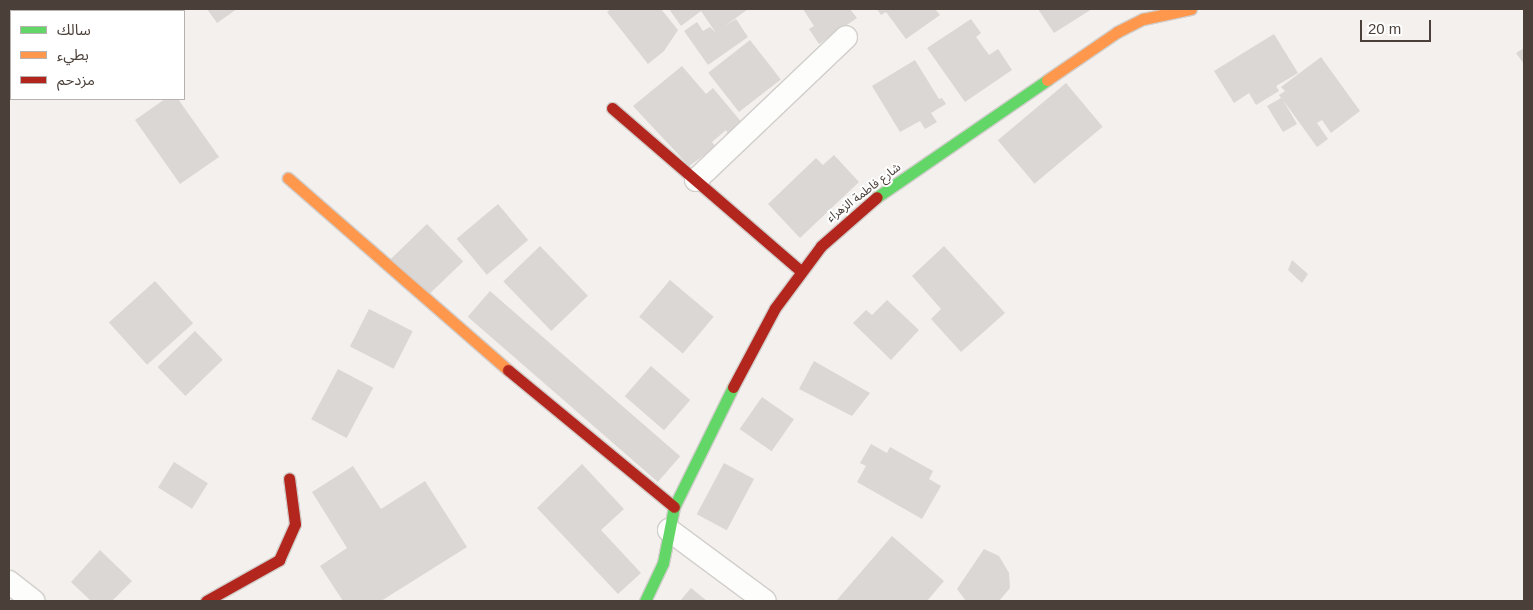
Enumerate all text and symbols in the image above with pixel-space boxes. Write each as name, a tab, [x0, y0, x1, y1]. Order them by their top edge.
legend	[10, 10, 185, 100]
scale bar	[1363, 10, 1434, 42]
text: 20 m	[1368, 20, 1401, 37]
text: سالك	[57, 21, 91, 38]
text: بطيء	[57, 46, 89, 63]
text: مزدحم	[57, 71, 95, 88]
street label: شارع فاطمة الزهراء	[824, 160, 904, 226]

